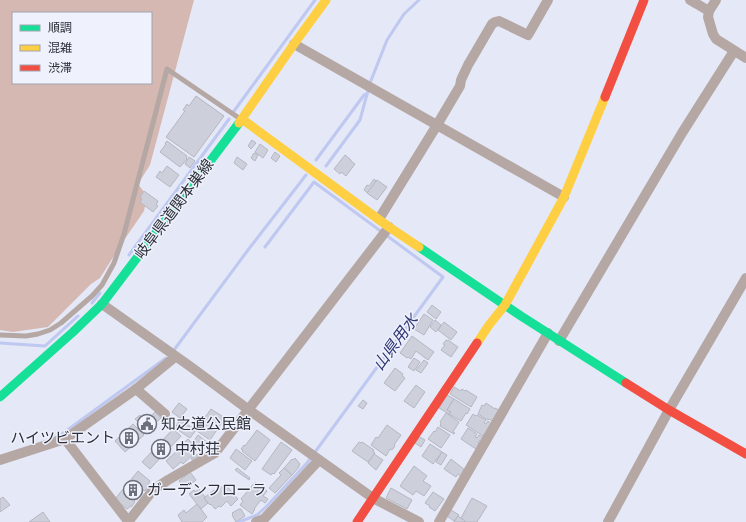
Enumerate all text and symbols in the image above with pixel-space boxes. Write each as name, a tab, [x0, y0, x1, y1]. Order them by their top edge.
legend	[12, 12, 152, 84]
text: 順調	[48, 21, 72, 35]
text: 混雑	[48, 41, 72, 55]
text: 渋滞	[48, 61, 72, 75]
street label: 岐阜県道関本巣線	[131, 156, 217, 262]
water label: 山県用水	[369, 309, 423, 374]
public building icon: 知之道公民館	[136, 413, 158, 435]
place label: 知之道公民館	[161, 415, 251, 433]
building icon: ハイツビエント	[118, 427, 140, 449]
place label: ハイツビエント	[10, 429, 115, 447]
building icon: 中村荘	[150, 438, 172, 460]
place label: 中村荘	[175, 440, 220, 458]
building icon: ガーデンフローラ	[122, 479, 144, 501]
place label: ガーデンフローラ	[147, 481, 267, 499]

